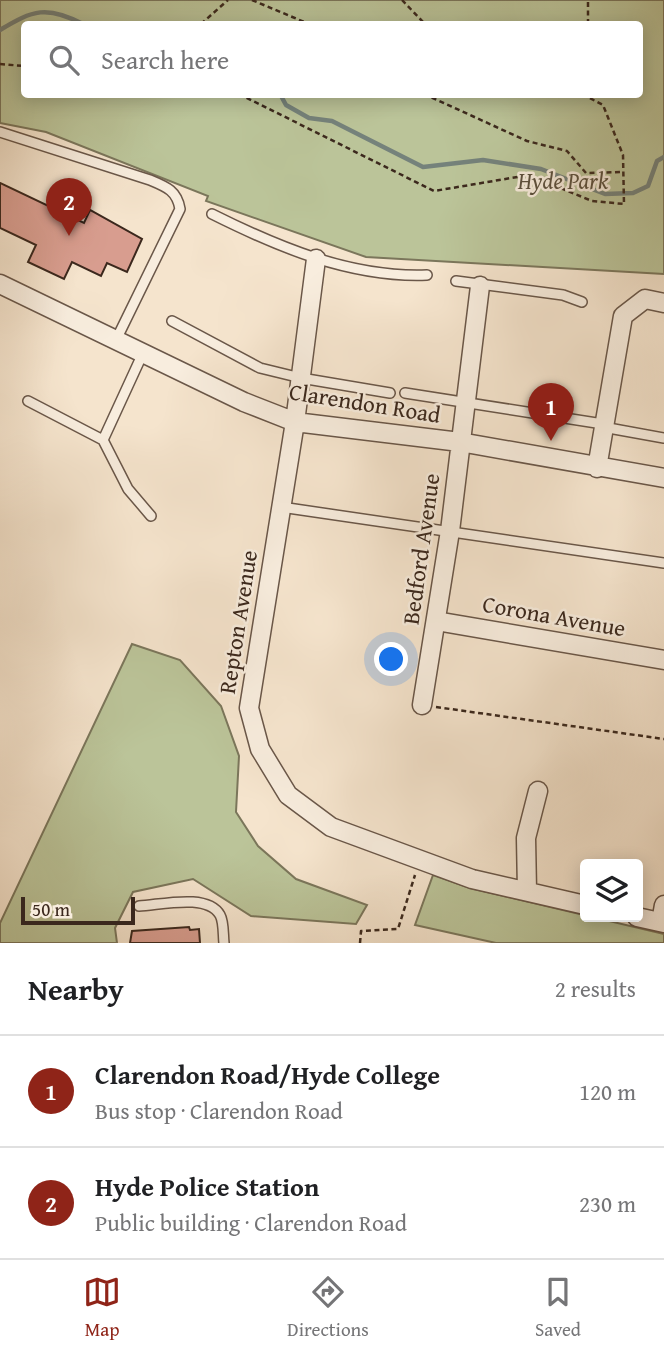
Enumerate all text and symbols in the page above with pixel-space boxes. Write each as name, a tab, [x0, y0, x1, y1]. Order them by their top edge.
search box	[21, 21, 643, 98]
text: Search here	[101, 40, 229, 79]
icon: search	[45, 41, 83, 79]
park label: Hyde Park	[517, 164, 609, 197]
pin: 2	[46, 178, 92, 236]
street label: Clarendon Road	[287, 374, 444, 431]
pin: 1	[528, 383, 574, 441]
street label: Bedford Avenue	[394, 471, 447, 627]
street label: Repton Avenue	[210, 548, 265, 696]
street label: Corona Avenue	[480, 587, 628, 644]
your location	[374, 642, 408, 676]
map controls	[580, 859, 643, 922]
button: layers	[580, 859, 643, 922]
scale bar	[21, 894, 135, 926]
text: 50 m	[32, 895, 70, 923]
text: Nearby	[28, 967, 124, 1011]
text: 2 results	[555, 972, 636, 1005]
text: Clarendon Road/Hyde College	[95, 1055, 440, 1094]
text: 1	[45, 1075, 57, 1108]
text: 120 m	[579, 1075, 636, 1108]
text: Bus stop · Clarendon Road	[95, 1094, 343, 1127]
text: Hyde Police Station	[95, 1167, 319, 1206]
text: 2	[45, 1187, 57, 1220]
text: 230 m	[579, 1187, 636, 1220]
text: Public building · Clarendon Road	[95, 1206, 407, 1239]
tab: Map	[83, 1273, 121, 1343]
tab: Directions	[287, 1273, 369, 1343]
tab: Saved	[535, 1273, 581, 1343]

